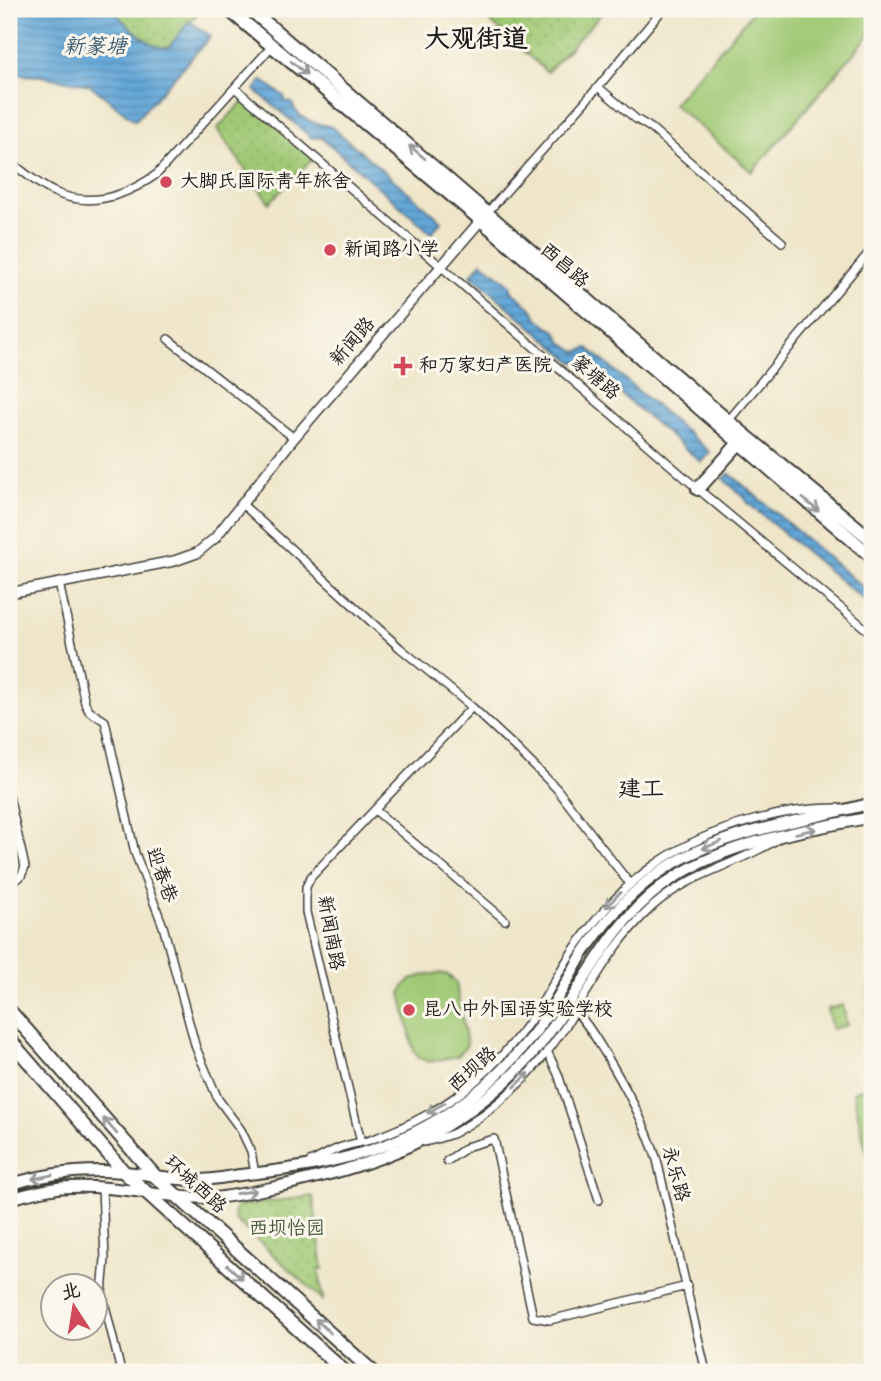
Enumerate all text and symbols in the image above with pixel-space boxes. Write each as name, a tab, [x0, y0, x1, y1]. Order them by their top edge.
district label: 大观街道	[424, 19, 528, 61]
water label: 新篆塘	[64, 31, 128, 64]
one-way arrow	[290, 60, 308, 76]
one-way arrow	[409, 144, 427, 160]
place label: 大脚氏国际青年旅舍	[180, 167, 351, 197]
marker: 大脚氏国际青年旅舍	[158, 174, 174, 190]
place label: 新闻路小学	[344, 235, 439, 265]
street label: 西昌路	[533, 236, 595, 296]
marker: 新闻路小学	[322, 242, 338, 258]
street label: 新闻路	[323, 311, 383, 373]
street label: 篆塘路	[564, 348, 626, 408]
place label: 和万家妇产医院	[419, 351, 552, 381]
marker: 和万家妇产医院	[393, 356, 413, 376]
one-way arrow	[802, 496, 820, 512]
district label: 建工	[618, 772, 664, 808]
one-way arrow	[794, 824, 817, 838]
one-way arrow	[701, 839, 723, 852]
street label: 迎春巷	[137, 843, 185, 907]
one-way arrow	[605, 891, 622, 908]
street label: 新闻南路	[309, 893, 351, 973]
place label: 昆八中外国语实验学校	[423, 995, 613, 1025]
marker: 昆八中外国语实验学校	[401, 1002, 417, 1018]
street label: 西坝路	[442, 1040, 504, 1100]
one-way arrow	[513, 1071, 530, 1088]
one-way arrow	[426, 1102, 447, 1115]
one-way arrow	[102, 1118, 118, 1136]
street label: 永乐路	[653, 1143, 697, 1205]
street label: 环城西路	[157, 1148, 233, 1222]
one-way arrow	[31, 1171, 54, 1185]
one-way arrow	[235, 1185, 257, 1198]
park label: 西坝怡园	[249, 1214, 325, 1244]
one-way arrow	[226, 1264, 244, 1280]
north arrow	[38, 1272, 108, 1342]
text: 北	[58, 1276, 83, 1309]
one-way arrow	[315, 1317, 332, 1334]

